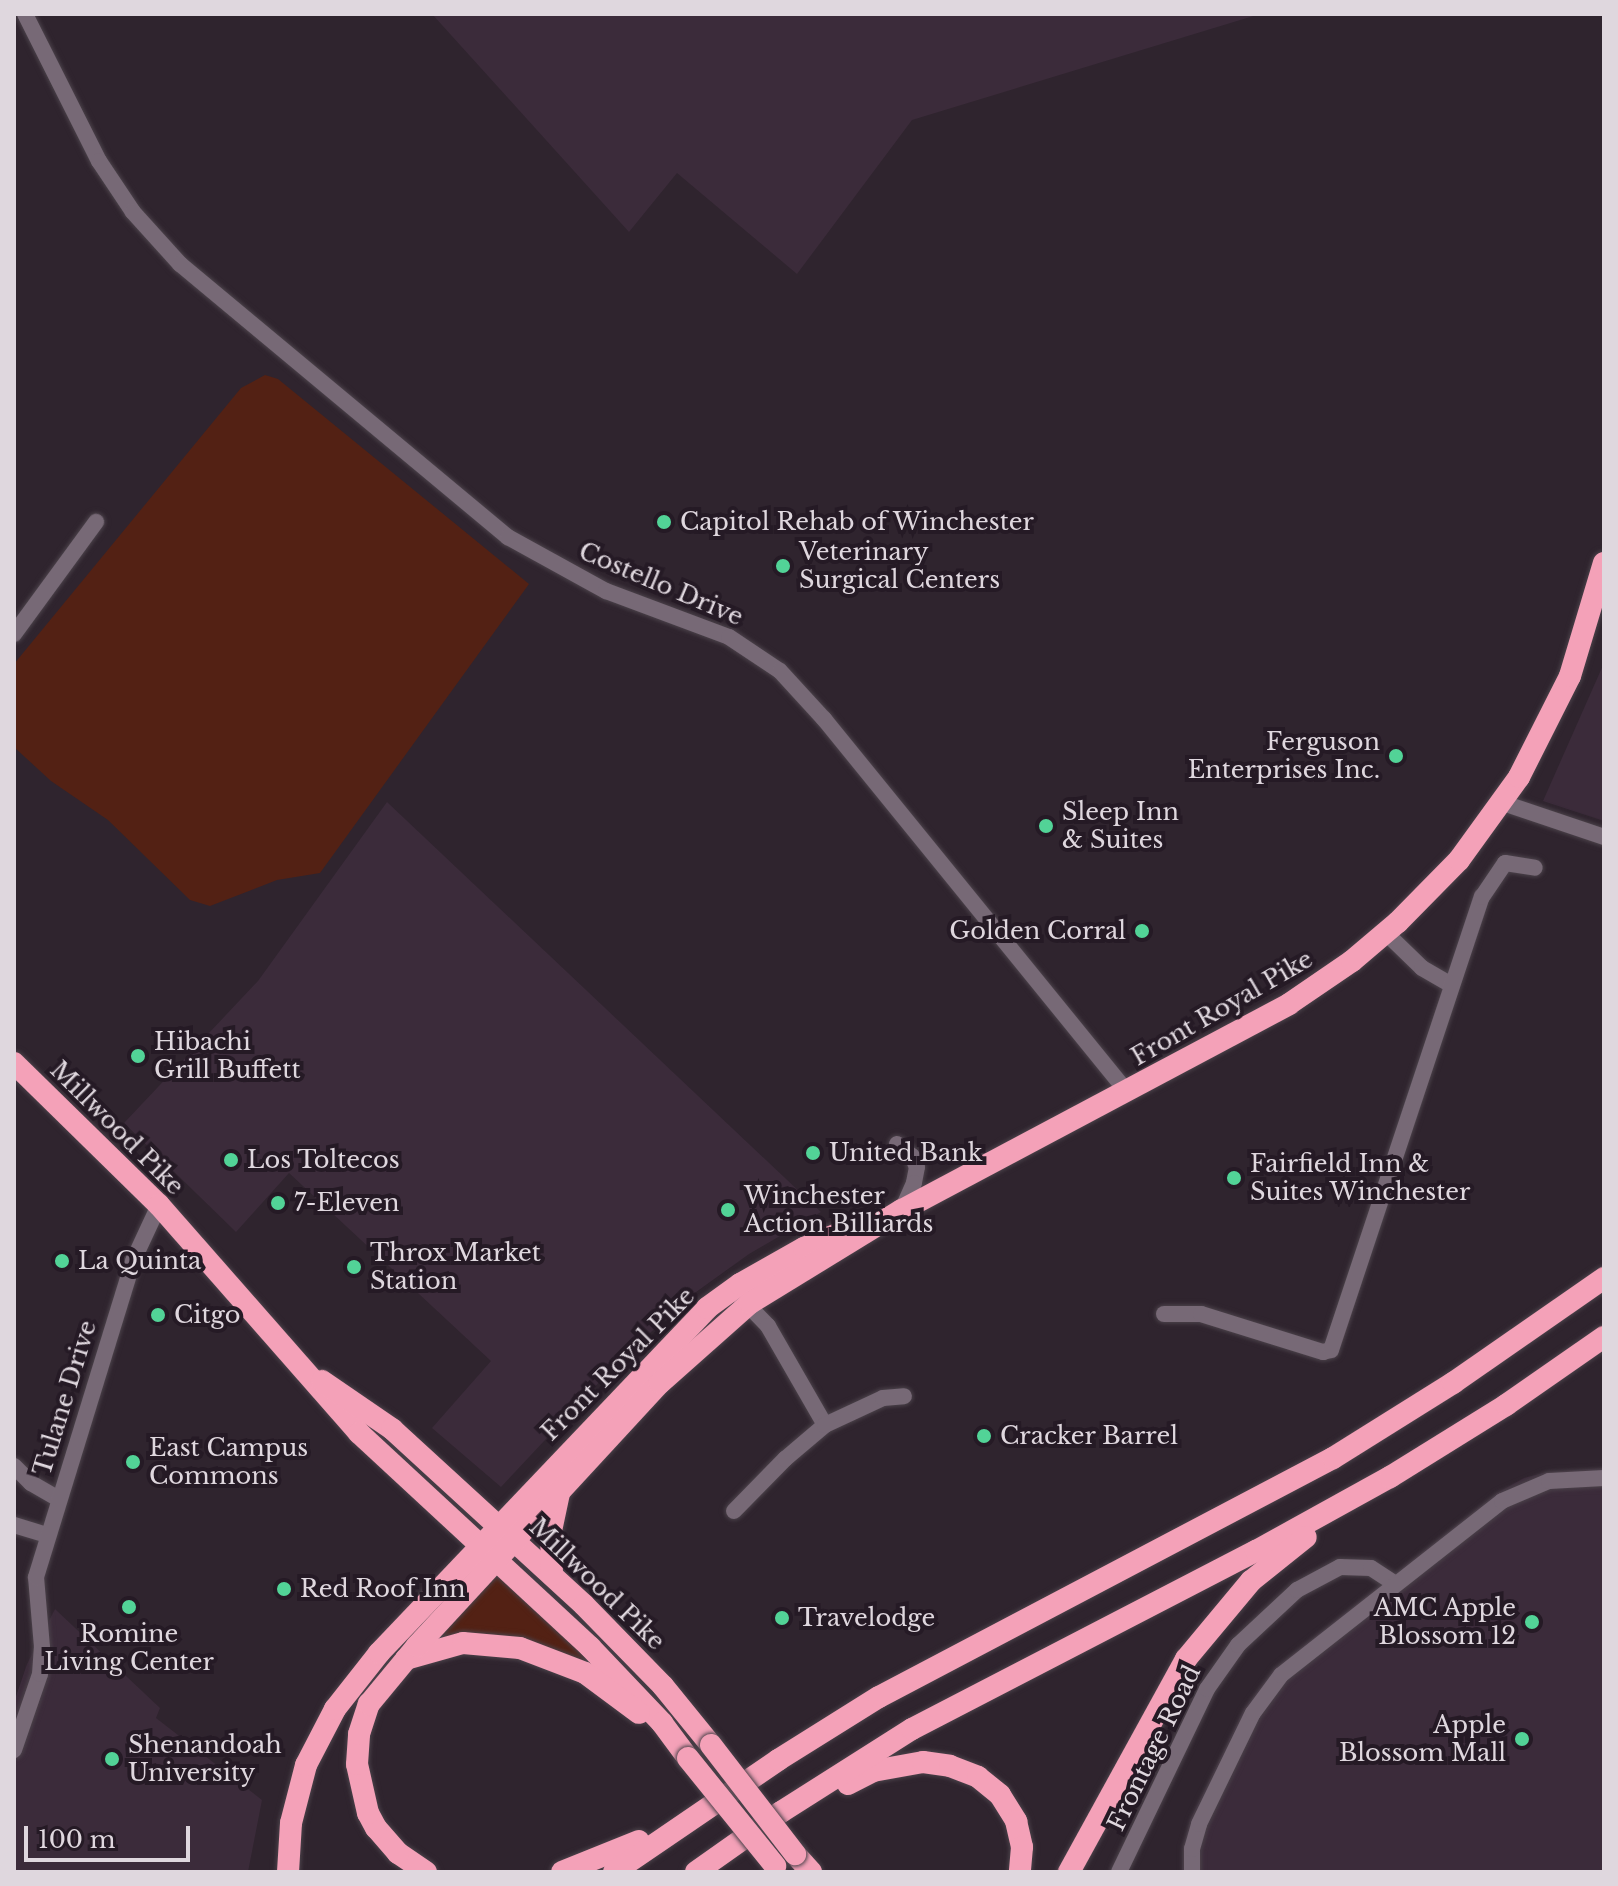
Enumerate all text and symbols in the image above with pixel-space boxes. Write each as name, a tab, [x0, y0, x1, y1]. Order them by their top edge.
place label: Capitol Rehab of Winchester	[680, 508, 1035, 536]
marker: Capitol Rehab of Winchester	[655, 513, 673, 531]
street label: Costello Drive	[575, 536, 747, 632]
place label: Veterinary Surgical Centers	[799, 538, 1000, 594]
marker: Veterinary Surgical Centers	[774, 557, 792, 575]
place label: Ferguson Enterprises Inc.	[1188, 728, 1380, 784]
marker: Ferguson Enterprises Inc.	[1387, 747, 1405, 765]
place label: Sleep Inn & Suites	[1062, 798, 1179, 854]
marker: Sleep Inn & Suites	[1037, 817, 1055, 835]
place label: Golden Corral	[949, 917, 1126, 945]
marker: Golden Corral	[1133, 922, 1151, 940]
street label: Front Royal Pike	[1126, 944, 1318, 1072]
place label: Hibachi Grill Buffett	[154, 1028, 300, 1084]
marker: Hibachi Grill Buffett	[129, 1047, 147, 1065]
street label: Millwood Pike	[44, 1055, 190, 1201]
place label: United Bank	[829, 1139, 983, 1167]
marker: United Bank	[804, 1144, 822, 1162]
place label: Los Toltecos	[247, 1146, 400, 1174]
place label: Fairfield Inn & Suites Winchester	[1250, 1150, 1471, 1206]
marker: Los Toltecos	[222, 1151, 240, 1169]
marker: Fairfield Inn & Suites Winchester	[1225, 1169, 1243, 1187]
place label: Winchester Action Billiards	[744, 1182, 933, 1238]
place label: 7-Eleven	[294, 1189, 400, 1217]
marker: 7-Eleven	[269, 1194, 287, 1212]
marker: Winchester Action Billiards	[719, 1201, 737, 1219]
place label: Throx Market Station	[370, 1239, 541, 1295]
place label: La Quinta	[78, 1247, 202, 1275]
marker: La Quinta	[53, 1252, 71, 1270]
marker: Throx Market Station	[345, 1258, 363, 1276]
street label: Front Royal Pike	[536, 1282, 700, 1446]
place label: Citgo	[174, 1301, 240, 1329]
marker: Citgo	[149, 1306, 167, 1324]
street label: Tulane Drive	[28, 1317, 102, 1479]
place label: Cracker Barrel	[1000, 1422, 1179, 1450]
marker: Cracker Barrel	[975, 1427, 993, 1445]
place label: East Campus Commons	[149, 1434, 308, 1490]
marker: East Campus Commons	[124, 1453, 142, 1471]
street label: Millwood Pike	[523, 1512, 671, 1656]
place label: Red Roof Inn	[300, 1575, 465, 1603]
marker: Red Roof Inn	[275, 1580, 293, 1598]
place label: AMC Apple Blossom 12	[1373, 1594, 1516, 1650]
marker: Romine Living Center	[120, 1598, 138, 1616]
place label: Travelodge	[798, 1604, 935, 1632]
marker: Travelodge	[773, 1609, 791, 1627]
marker: AMC Apple Blossom 12	[1523, 1613, 1541, 1631]
place label: Romine Living Center	[44, 1620, 214, 1676]
street label: Frontage Road	[1102, 1661, 1206, 1835]
place label: Apple Blossom Mall	[1339, 1711, 1506, 1767]
marker: Apple Blossom Mall	[1513, 1730, 1531, 1748]
place label: Shenandoah University	[128, 1731, 282, 1787]
marker: Shenandoah University	[103, 1750, 121, 1768]
scale bar	[28, 1810, 194, 1860]
text: 100 m	[38, 1825, 116, 1854]

